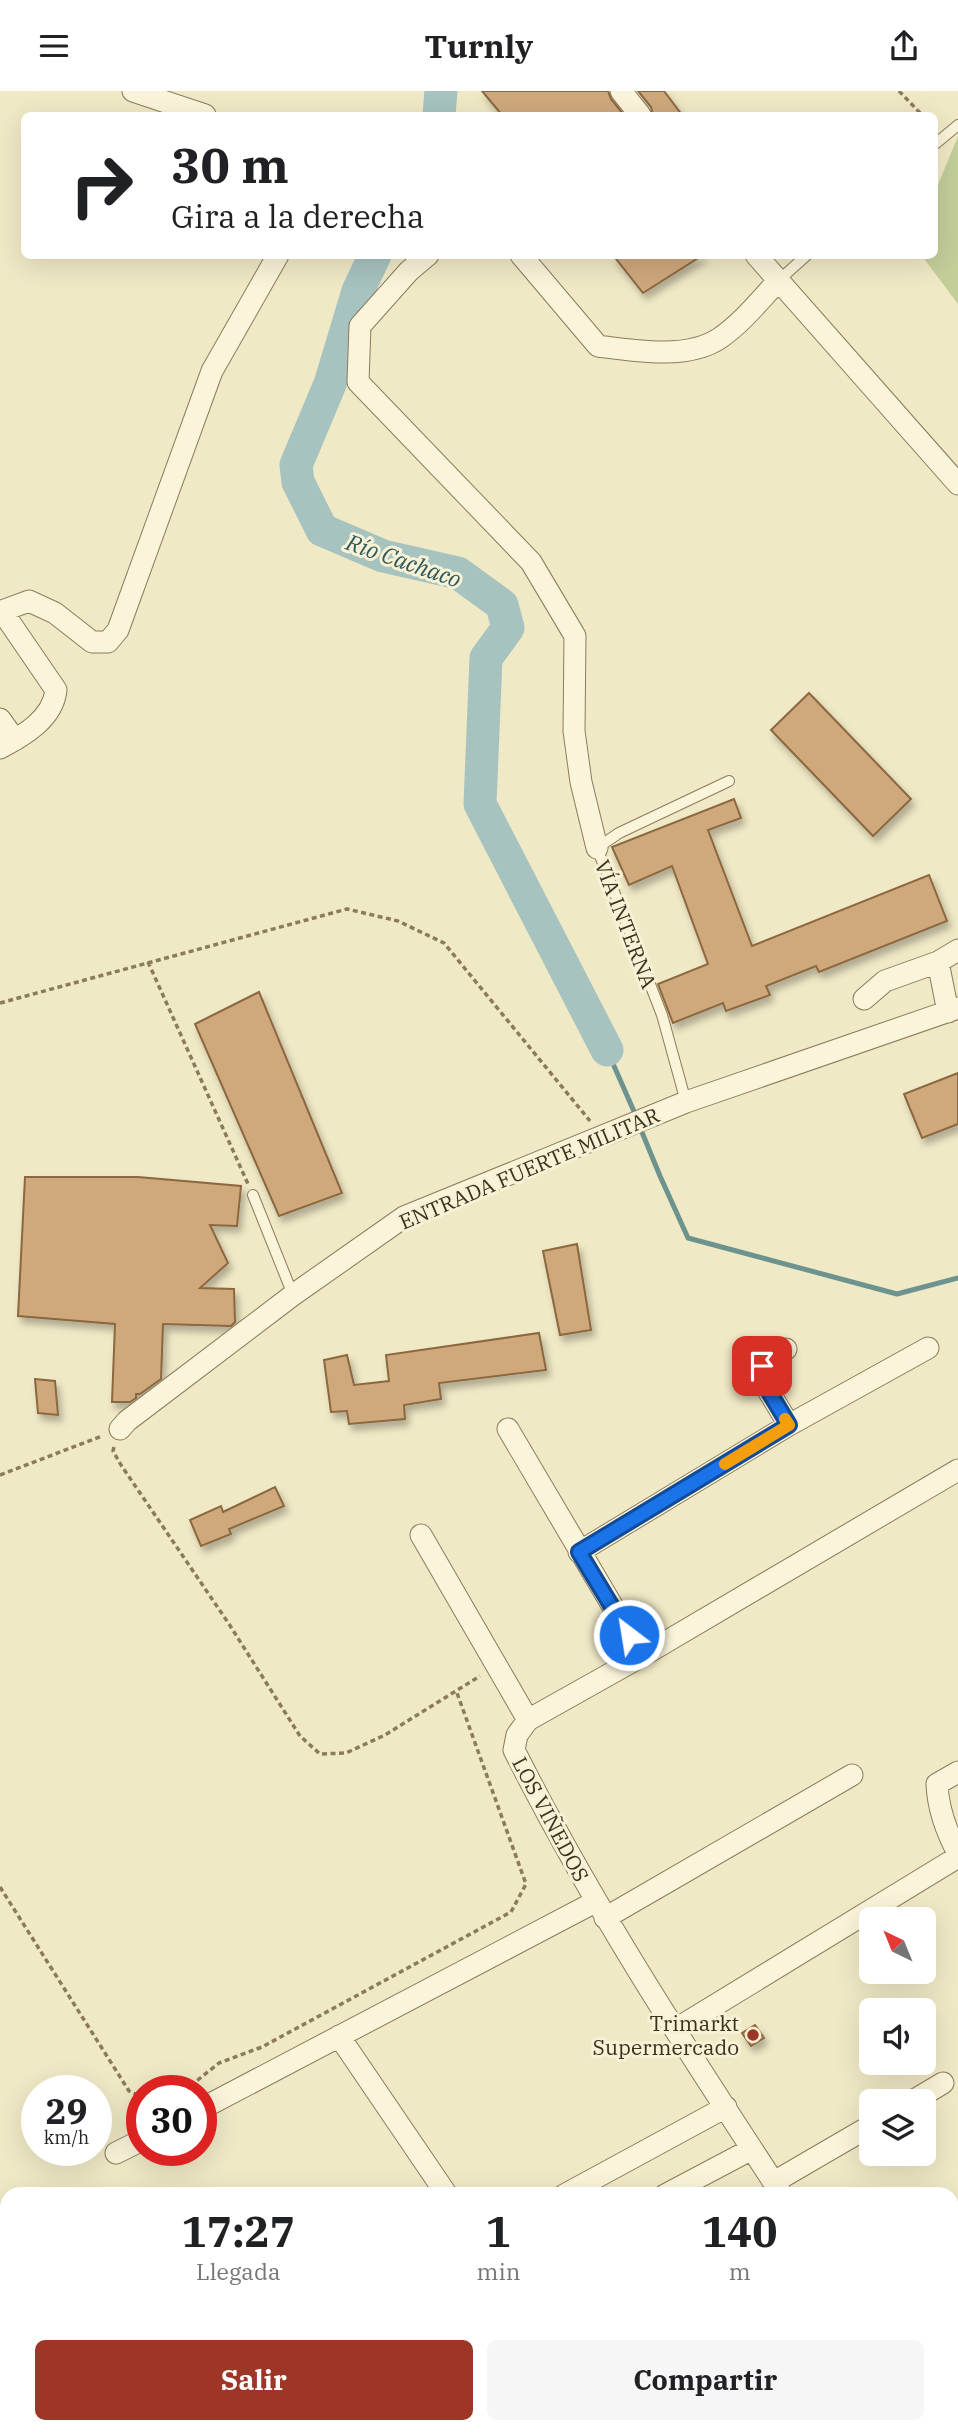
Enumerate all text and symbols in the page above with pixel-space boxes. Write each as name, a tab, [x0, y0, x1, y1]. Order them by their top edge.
text: Turnly	[425, 25, 533, 67]
icon: menu	[35, 27, 73, 65]
icon: share	[885, 27, 923, 65]
text: 30 m	[171, 133, 289, 196]
icon: right	[56, 140, 147, 231]
text: Gira a la derecha	[171, 195, 425, 237]
water label: Río Cachaco	[342, 526, 465, 594]
street label: VÍA INTERNA	[589, 856, 664, 993]
street label: ENTRADA FUERTE MILITAR	[395, 1100, 663, 1236]
pin	[732, 1336, 792, 1396]
icon: arrive	[743, 1347, 781, 1385]
position arrow	[592, 1598, 666, 1672]
street label: LOS VIÑEDOS	[506, 1752, 596, 1886]
north arrow	[859, 1907, 936, 1985]
map controls	[859, 1907, 936, 2166]
button: sound	[859, 1998, 936, 2075]
place label: Trimarkt Supermercado	[593, 2009, 739, 2061]
marker: Trimarkt Supermercado	[745, 2027, 761, 2043]
speed limit sign: 30	[126, 2075, 217, 2166]
text: 29	[45, 2088, 88, 2134]
button: layers	[859, 2089, 936, 2166]
text: km/h	[44, 2126, 89, 2149]
text: 17:27	[181, 2204, 295, 2259]
text: 1	[486, 2204, 511, 2259]
text: 140	[702, 2204, 777, 2259]
text: Llegada	[196, 2256, 280, 2286]
text: min	[477, 2256, 520, 2286]
text: m	[729, 2256, 751, 2286]
button: Salir	[35, 2340, 473, 2420]
button: Compartir	[487, 2340, 924, 2420]

